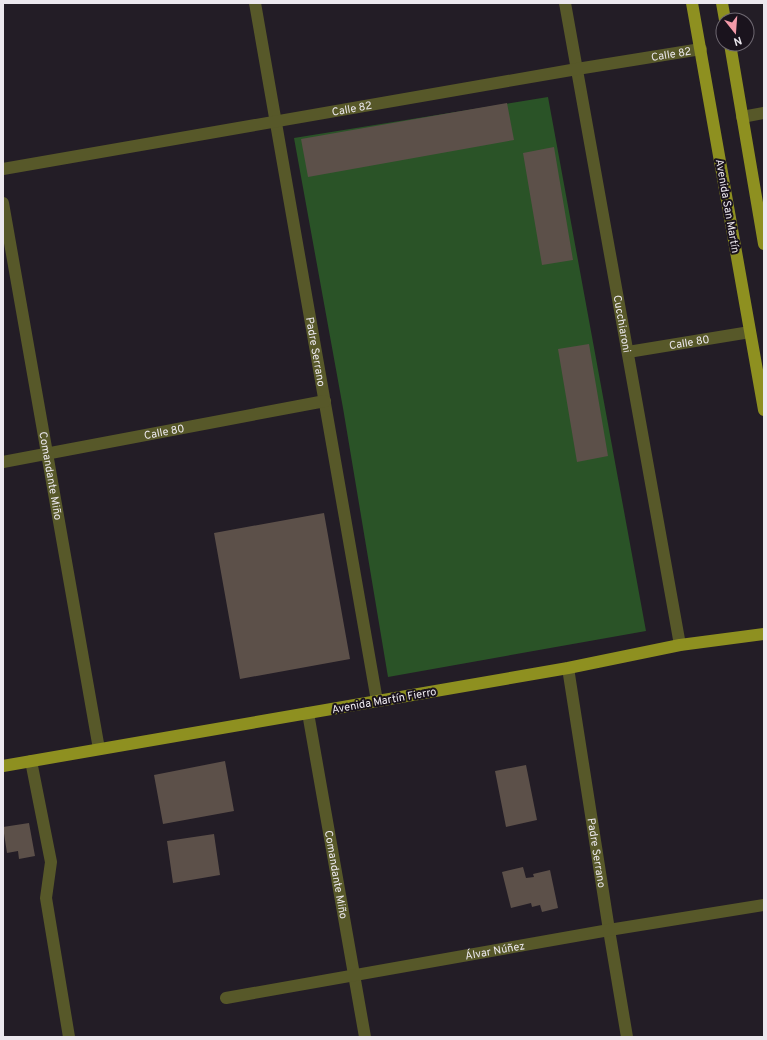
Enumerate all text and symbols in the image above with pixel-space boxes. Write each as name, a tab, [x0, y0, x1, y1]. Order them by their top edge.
north arrow	[715, 12, 755, 52]
text: N	[732, 33, 743, 48]
street label: Calle 82	[650, 45, 692, 65]
street label: Calle 82	[331, 99, 373, 120]
street label: Avenida San Martín	[712, 158, 742, 254]
street label: Cucchiaroni	[609, 294, 634, 354]
street label: Padre Serrano	[302, 316, 328, 388]
street label: Calle 80	[668, 333, 711, 353]
street label: Calle 80	[143, 422, 186, 443]
street label: Comandante Miño	[35, 431, 65, 521]
street label: Avenida Martín Fierro	[331, 685, 438, 717]
street label: Padre Serrano	[584, 817, 608, 889]
street label: Comandante Miño	[321, 829, 350, 920]
street label: Álvar Núñez	[464, 939, 526, 963]

